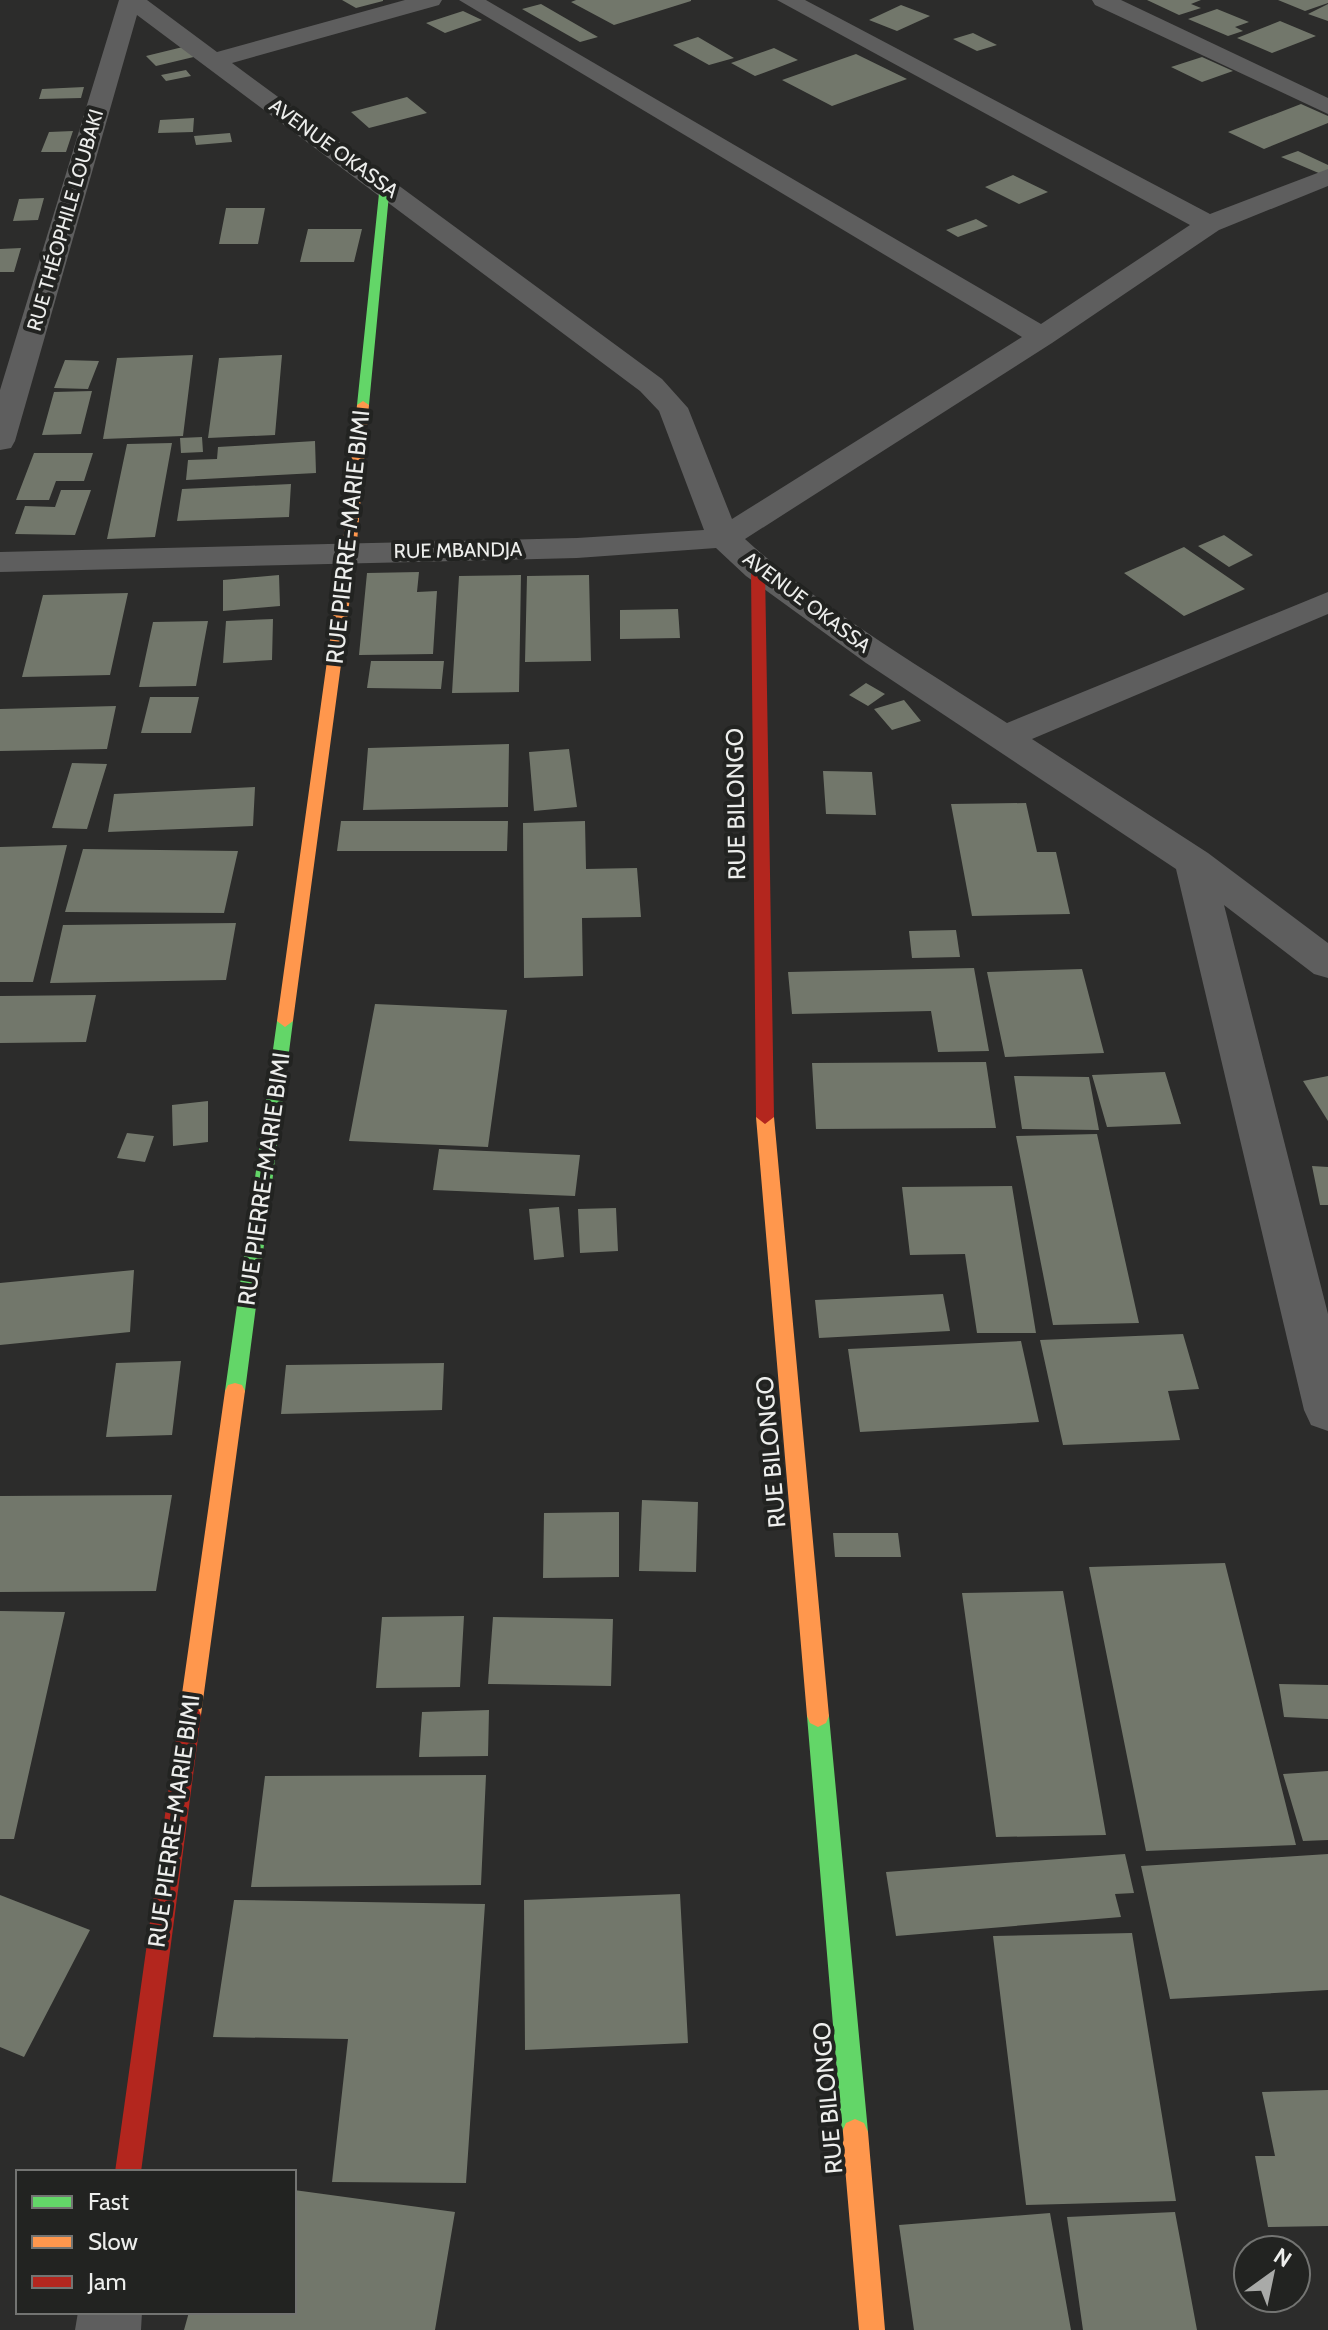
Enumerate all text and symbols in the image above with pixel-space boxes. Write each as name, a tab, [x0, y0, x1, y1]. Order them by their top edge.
street label: AVENUE OKASSA	[265, 93, 404, 203]
street label: RUE THÉOPHILE LOUBAKI	[22, 106, 108, 334]
street label: RUE PIERRE-MARIE BIMI	[320, 409, 375, 665]
street label: RUE MBANDJA	[394, 537, 523, 563]
street label: AVENUE OKASSA	[738, 546, 876, 658]
street label: RUE BILONGO	[720, 728, 751, 880]
street label: RUE PIERRE-MARIE BIMI	[231, 1051, 296, 1307]
street label: RUE BILONGO	[749, 1375, 792, 1529]
street label: RUE PIERRE-MARIE BIMI	[141, 1693, 206, 1949]
street label: RUE BILONGO	[806, 2021, 849, 2175]
legend	[16, 2170, 296, 2314]
text: Fast	[88, 2187, 129, 2216]
text: Slow	[88, 2227, 138, 2256]
north arrow	[1232, 2234, 1312, 2314]
text: N	[1269, 2242, 1296, 2273]
text: Jam	[87, 2267, 126, 2296]

